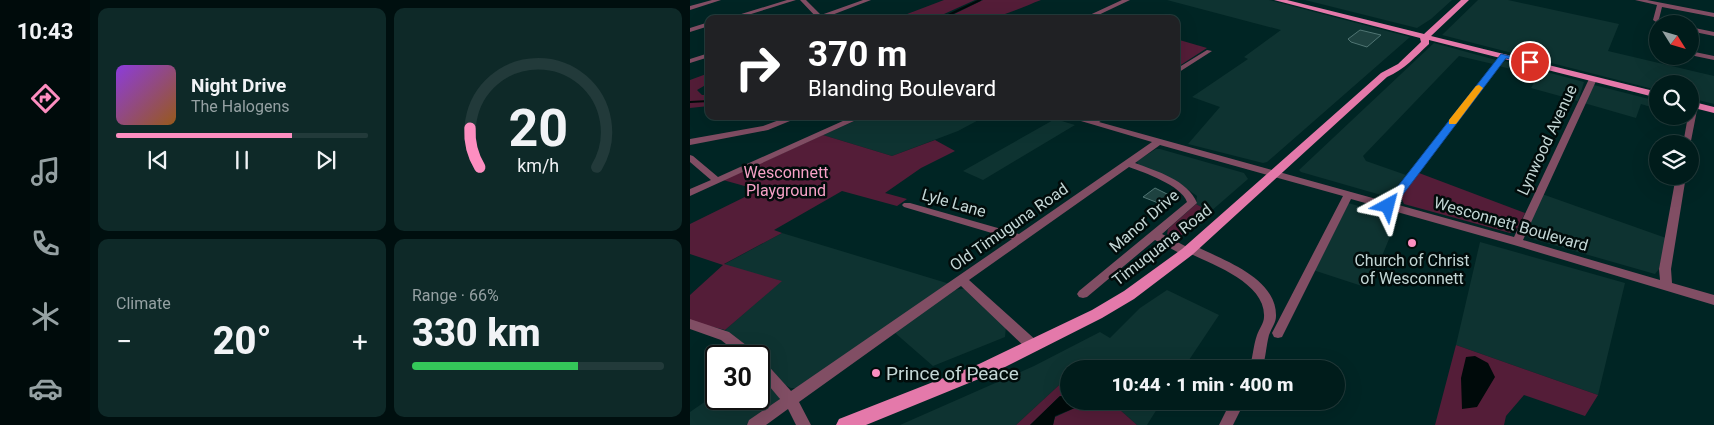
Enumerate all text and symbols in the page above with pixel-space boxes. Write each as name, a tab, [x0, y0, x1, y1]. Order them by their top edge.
north arrow	[1649, 15, 1699, 65]
map controls	[1649, 15, 1699, 185]
text: 10:43	[17, 19, 73, 44]
text: 370 m	[808, 34, 907, 75]
icon: right	[725, 35, 790, 100]
pin	[1509, 41, 1551, 83]
icon: arrive	[1516, 48, 1544, 76]
text: Night Drive	[191, 74, 286, 97]
button: search	[1649, 75, 1699, 125]
text: Blanding Boulevard	[808, 76, 996, 101]
icon: directions	[28, 81, 63, 116]
street label: Lynwood Avenue	[1513, 82, 1581, 198]
text: The Halogens	[191, 97, 290, 116]
text: 20	[508, 98, 568, 159]
button: layers	[1649, 135, 1699, 185]
icon: previous	[144, 146, 172, 174]
icon: pause	[228, 146, 256, 174]
icon: next	[312, 146, 340, 174]
icon: music	[28, 154, 63, 189]
text: km/h	[517, 155, 559, 176]
park label: Wesconnett Playground	[744, 163, 828, 200]
street label: Old Timuguna Road	[946, 179, 1072, 275]
position arrow	[1361, 179, 1413, 231]
street label: Lyle Lane	[920, 185, 988, 221]
street label: Manor Drive	[1105, 186, 1183, 256]
street label: Wesconnett Boulevard	[1432, 193, 1590, 255]
street label: Timuquana Road	[1108, 200, 1216, 290]
icon: phone	[28, 226, 63, 261]
marker: Church of Christ of Wesconnett	[1406, 237, 1418, 249]
place label: Church of Christ of Wesconnett	[1354, 251, 1470, 288]
text: Range · 66%	[412, 286, 499, 305]
text: Climate	[116, 294, 171, 313]
icon: climate	[28, 299, 63, 334]
text: 330 km	[412, 311, 541, 355]
text: 20°	[213, 319, 271, 363]
text: −	[116, 325, 132, 358]
text: +	[352, 325, 368, 358]
speed limit sign: 30	[705, 345, 770, 410]
place label: Prince of Peace	[886, 362, 1019, 385]
marker: Prince of Peace	[870, 367, 882, 379]
icon: car	[28, 371, 63, 406]
text: 10:44 · 1 min · 400 m	[1111, 373, 1294, 396]

